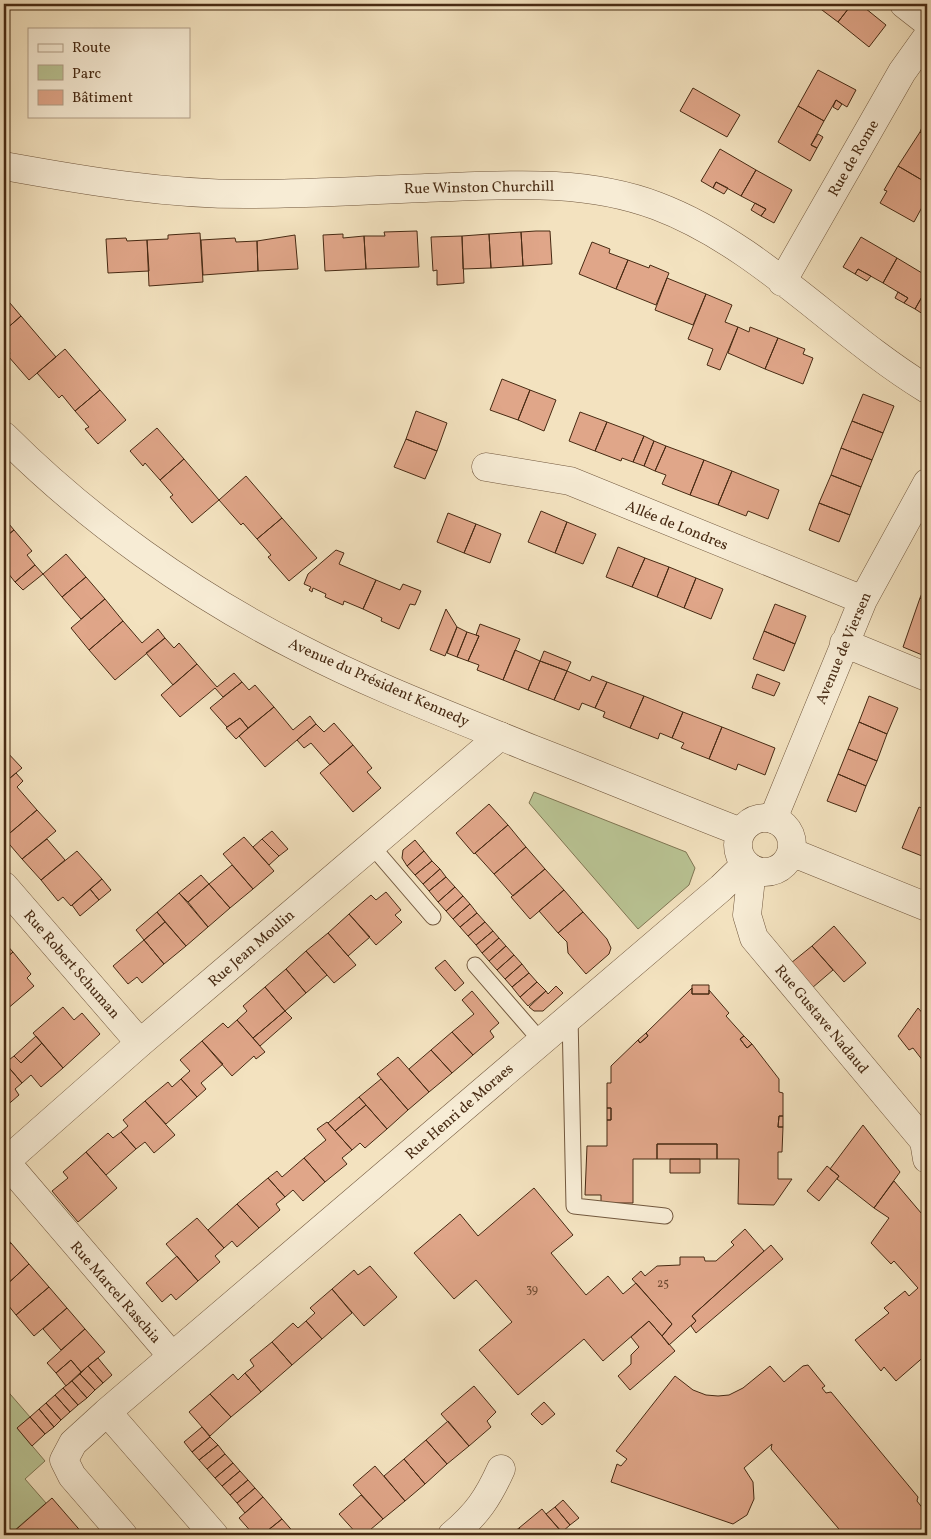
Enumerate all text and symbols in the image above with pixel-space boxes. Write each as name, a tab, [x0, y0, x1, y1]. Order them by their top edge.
legend	[28, 28, 190, 118]
text: Route	[72, 38, 111, 59]
text: Parc	[72, 64, 101, 85]
text: Bâtiment	[72, 88, 133, 109]
street label: Rue de Rome	[824, 116, 885, 201]
street label: Rue Winston Churchill	[404, 177, 554, 200]
street label: Allée de Londres	[622, 496, 731, 557]
street label: Avenue de Viersen	[811, 589, 878, 708]
street label: Avenue du Président Kennedy	[285, 634, 472, 733]
street label: Rue Robert Schuman	[18, 906, 124, 1024]
street label: Rue Jean Moulin	[204, 906, 300, 993]
street label: Rue Gustave Nadaud	[769, 961, 873, 1079]
street label: Rue Henri de Moraes	[401, 1059, 519, 1165]
street label: Rue Marcel Raschia	[65, 1237, 165, 1349]
house number: 25	[657, 1276, 669, 1292]
house number: 39	[526, 1282, 538, 1298]

